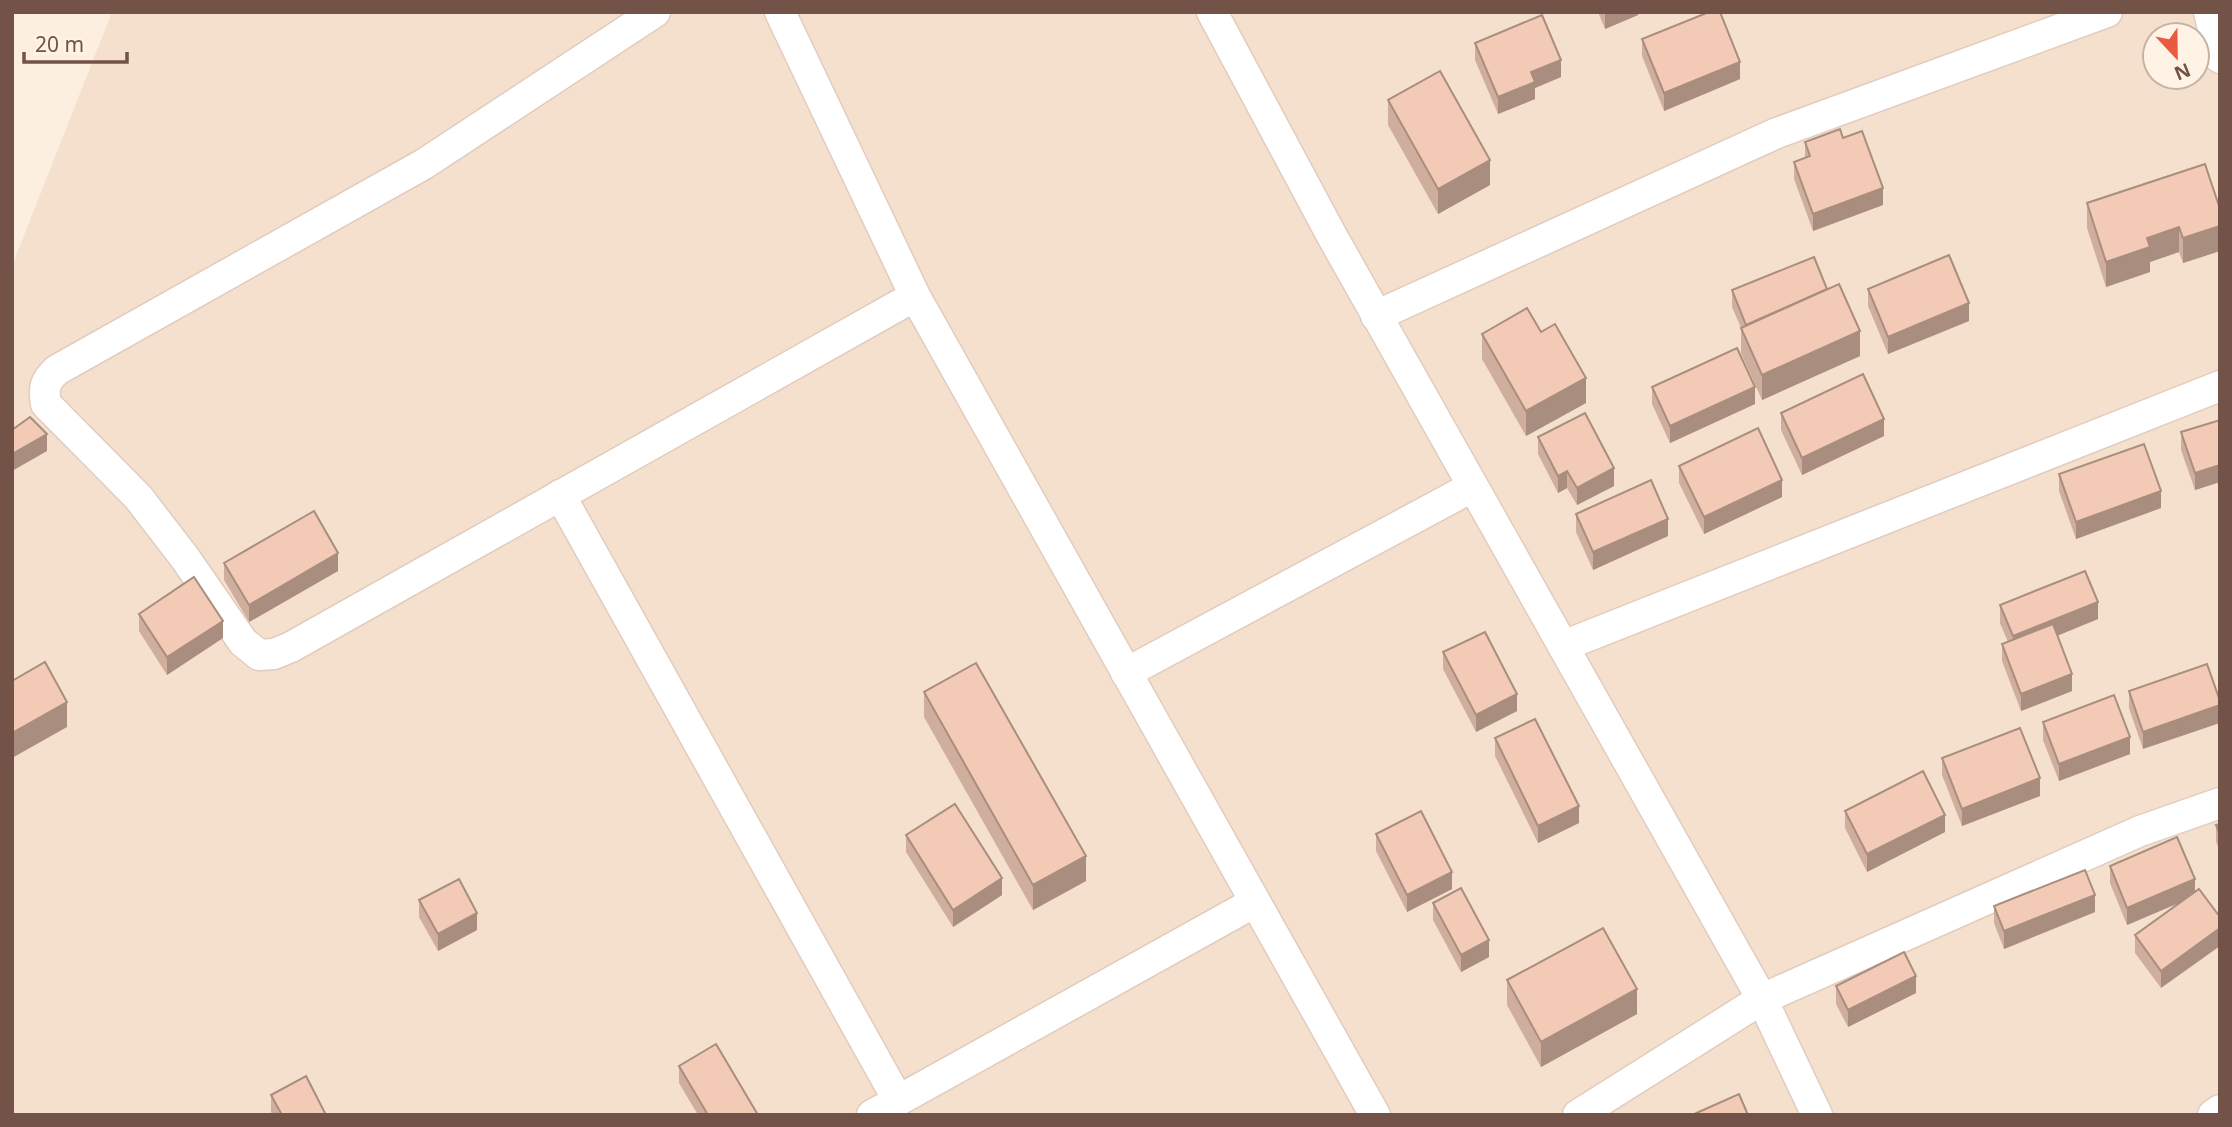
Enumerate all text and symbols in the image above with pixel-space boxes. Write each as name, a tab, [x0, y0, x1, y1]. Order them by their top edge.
scale bar	[24, 21, 128, 65]
north arrow	[2141, 21, 2211, 91]
text: 20 m	[35, 30, 84, 58]
text: N	[2170, 57, 2194, 87]

